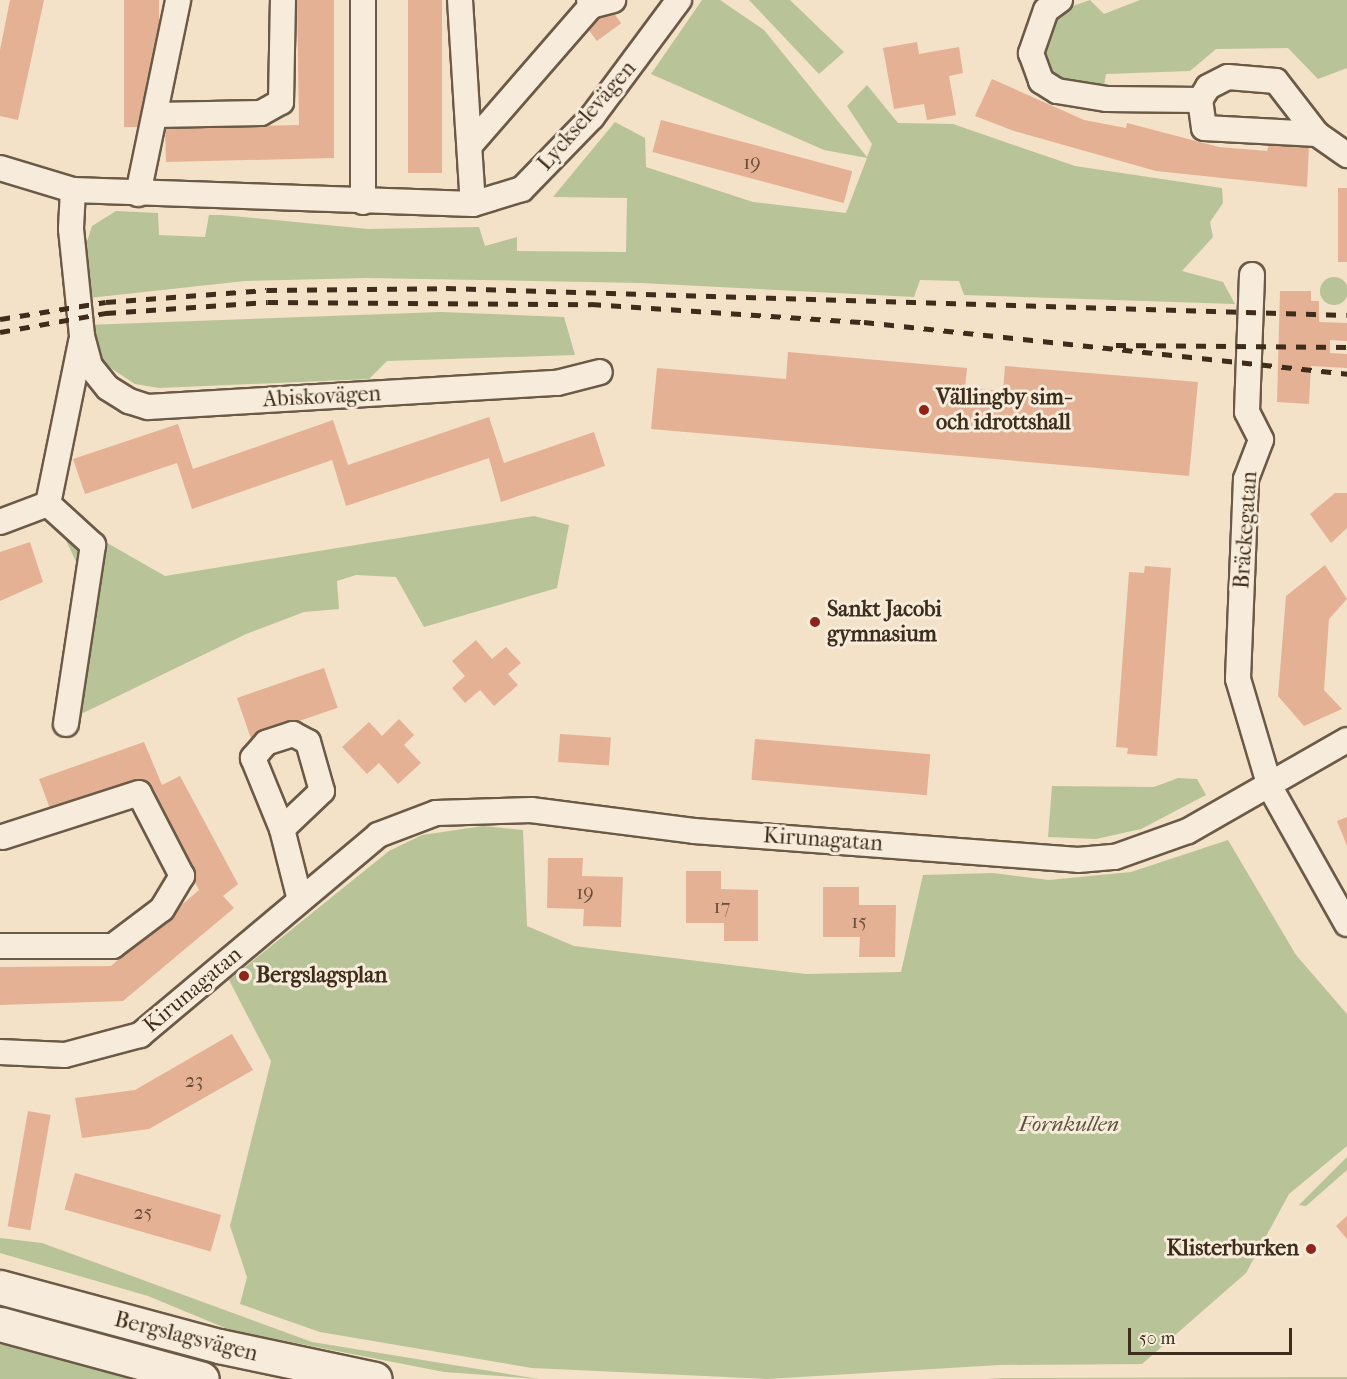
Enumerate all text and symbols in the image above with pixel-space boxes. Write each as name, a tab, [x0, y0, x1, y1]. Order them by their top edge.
street label: Lyckselevägen	[532, 56, 642, 176]
house number: 19	[743, 150, 761, 174]
street label: Abiskovägen	[262, 381, 382, 413]
place label: Vällingby sim- och idrottshall	[936, 384, 1071, 436]
marker: Vällingby sim- och idrottshall	[917, 403, 931, 417]
street label: Bräckegatan	[1229, 470, 1263, 590]
place label: Sankt Jacobi gymnasium	[827, 596, 942, 648]
marker: Sankt Jacobi gymnasium	[808, 615, 822, 629]
street label: Kirunagatan	[762, 823, 884, 857]
house number: 19	[576, 880, 594, 904]
house number: 17	[714, 894, 730, 918]
house number: 15	[851, 909, 867, 933]
street label: Kirunagatan	[139, 941, 247, 1039]
place label: Bergslagsplan	[256, 963, 387, 989]
marker: Bergslagsplan	[237, 969, 251, 983]
house number: 23	[185, 1068, 203, 1092]
park label: Fornkullen	[1019, 1112, 1119, 1138]
house number: 25	[134, 1200, 152, 1224]
place label: Klisterburken	[1167, 1236, 1299, 1262]
marker: Klisterburken	[1304, 1242, 1318, 1256]
street label: Bergslagsvägen	[112, 1306, 260, 1368]
scale bar	[1131, 1316, 1294, 1354]
text: 50 m	[1139, 1328, 1175, 1349]

